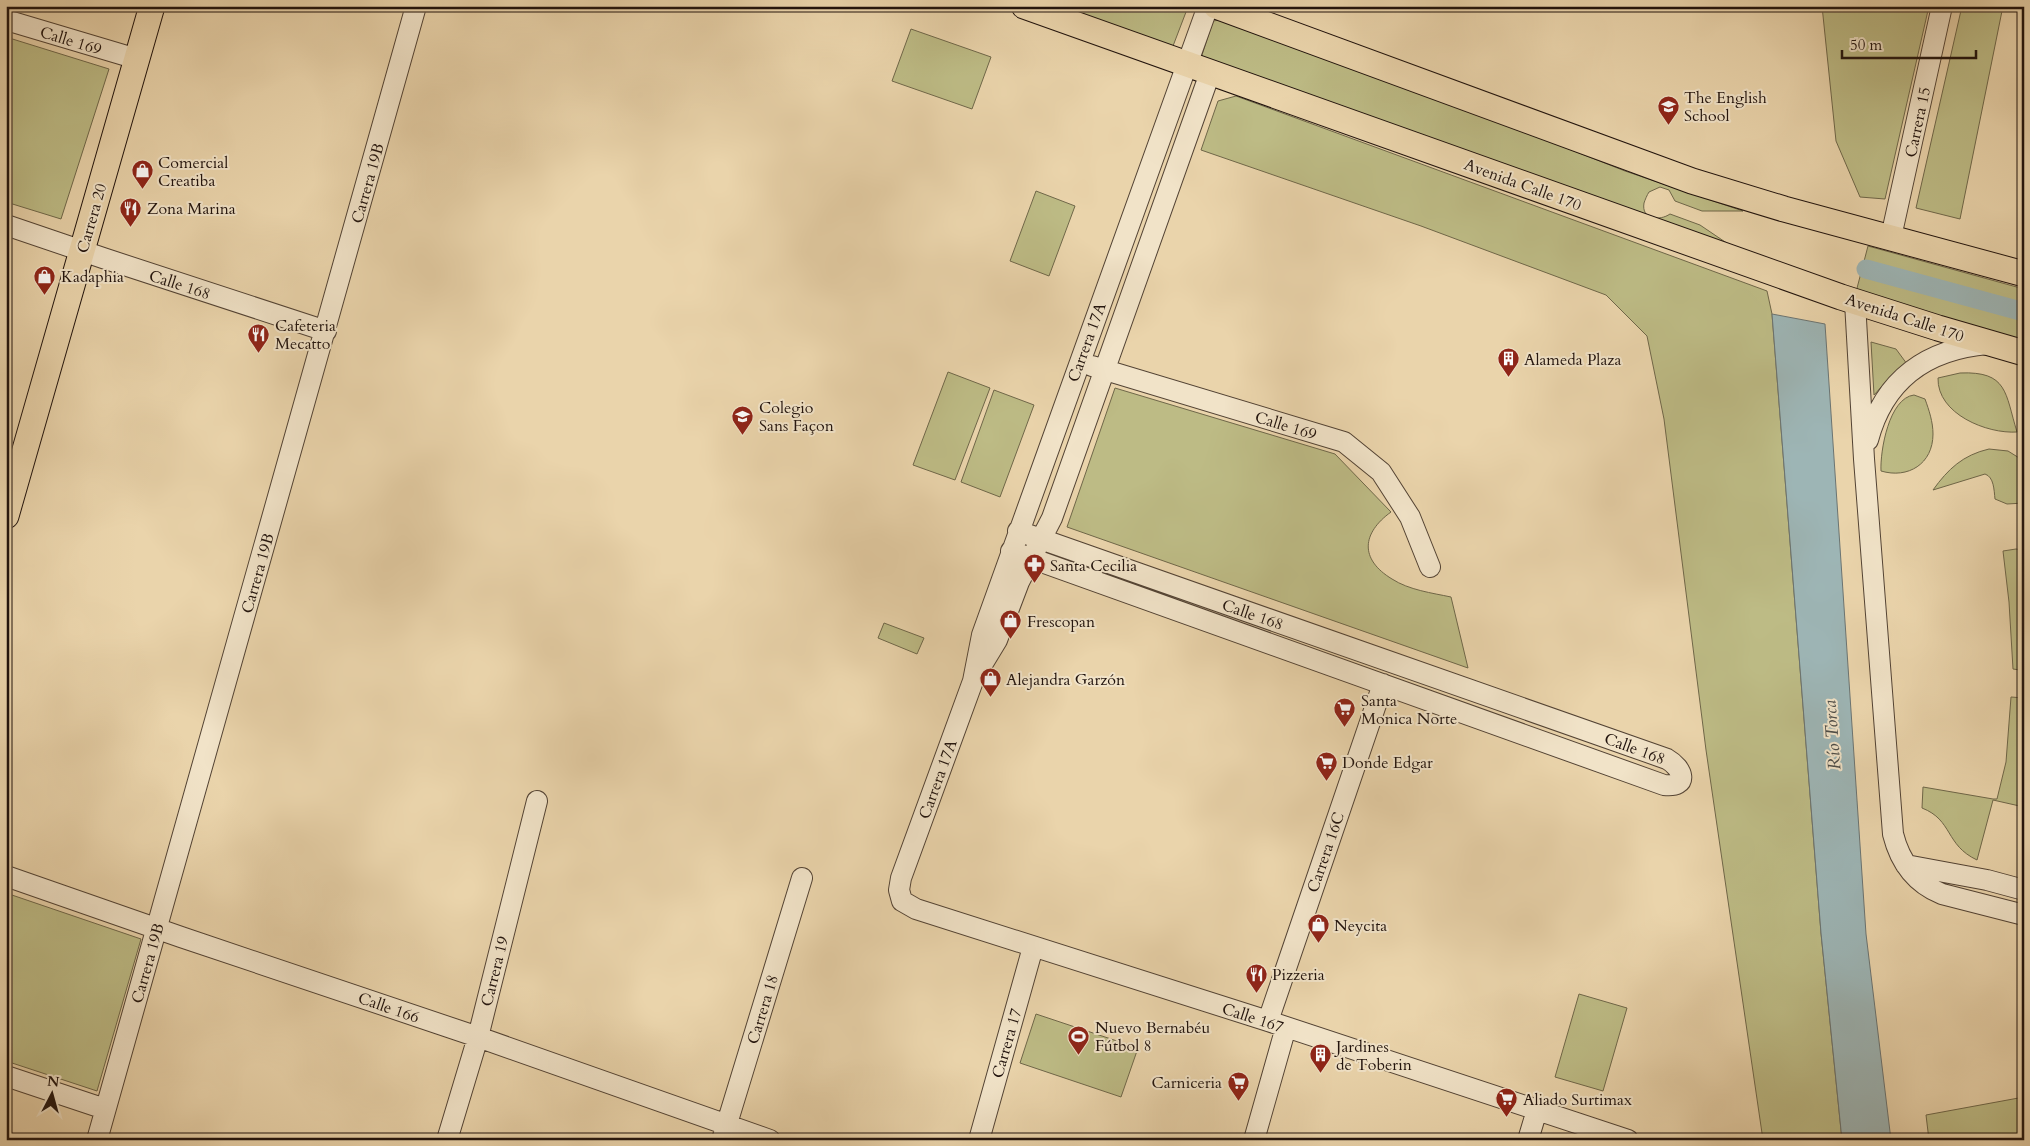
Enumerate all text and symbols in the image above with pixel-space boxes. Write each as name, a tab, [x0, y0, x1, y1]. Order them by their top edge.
street label: Calle 169	[37, 21, 104, 61]
scale bar	[1842, 28, 1976, 60]
text: 50 m	[1850, 35, 1882, 55]
street label: Carrera 15	[1900, 85, 1936, 159]
place label: The English School	[1684, 87, 1767, 127]
school or university icon: The English School	[1656, 94, 1680, 125]
street label: Carrera 19B	[346, 141, 390, 226]
place label: Comercial Creatiba	[158, 152, 228, 192]
street label: Avenida Calle 170	[1461, 153, 1584, 216]
shop icon: Comercial Creatiba	[130, 159, 154, 190]
street label: Carrera 20	[72, 181, 112, 256]
restaurant icon: Zona Marina	[119, 196, 143, 227]
place label: Zona Marina	[147, 198, 236, 220]
shop icon: Kadaphia	[33, 264, 57, 295]
street label: Calle 168	[146, 265, 213, 305]
place label: Kadaphia	[61, 266, 124, 288]
street label: Avenida Calle 170	[1843, 288, 1967, 347]
street label: Carrera 17A	[1062, 299, 1112, 385]
place label: Cafeteria Mecatto	[275, 315, 336, 355]
restaurant icon: Cafeteria Mecatto	[247, 322, 271, 353]
building icon: Alameda Plaza	[1496, 347, 1520, 378]
place label: Alameda Plaza	[1524, 349, 1621, 371]
place label: Colegio Sans Façon	[759, 397, 834, 437]
school or university icon: Colegio Sans Façon	[731, 404, 755, 435]
street label: Calle 169	[1252, 406, 1319, 446]
street label: Carrera 19B	[236, 531, 280, 616]
pharmacy icon: Santa Cecilia	[1022, 553, 1046, 584]
place label: Santa Cecilia	[1050, 555, 1137, 577]
street label: Calle 168	[1219, 594, 1286, 636]
shop icon: Frescopan	[999, 609, 1023, 640]
place label: Frescopan	[1027, 611, 1095, 633]
shop icon: Alejandra Garzón	[978, 667, 1002, 698]
place label: Alejandra Garzón	[1006, 669, 1125, 691]
place label: Santa Monica Norte	[1361, 690, 1457, 730]
supermarket icon: Santa Monica Norte	[1333, 697, 1357, 728]
water label: Río Torca	[1818, 699, 1847, 771]
street label: Calle 168	[1601, 728, 1668, 770]
street label: Carrera 17A	[913, 736, 963, 822]
supermarket icon: Donde Edgar	[1314, 750, 1338, 781]
place label: Donde Edgar	[1342, 752, 1433, 774]
street label: Carrera 16C	[1302, 809, 1350, 896]
shop icon: Neycita	[1306, 913, 1330, 944]
place label: Neycita	[1334, 915, 1387, 937]
street label: Carrera 19B	[126, 921, 170, 1006]
street label: Carrera 19	[476, 934, 514, 1009]
restaurant icon: Pizzeria	[1244, 962, 1268, 993]
place label: Pizzeria	[1272, 964, 1325, 986]
street label: Carrera 18	[742, 972, 784, 1047]
street label: Calle 166	[355, 987, 422, 1029]
street label: Calle 167	[1219, 998, 1286, 1038]
street label: Carrera 17	[987, 1006, 1027, 1081]
place label: Nuevo Bernabéu Fútbol 8	[1095, 1017, 1211, 1057]
sports icon: Nuevo Bernabéu Fútbol 8	[1067, 1024, 1091, 1055]
place label: Jardines de Toberin	[1334, 1036, 1412, 1076]
building icon: Jardines de Toberin	[1308, 1043, 1332, 1074]
north arrow	[28, 1068, 78, 1118]
supermarket icon: Carniceria	[1226, 1070, 1250, 1101]
text: N	[46, 1071, 60, 1092]
place label: Carniceria	[1152, 1072, 1222, 1094]
supermarket icon: Aliado Surtimax	[1495, 1087, 1519, 1118]
place label: Aliado Surtimax	[1523, 1089, 1632, 1111]

